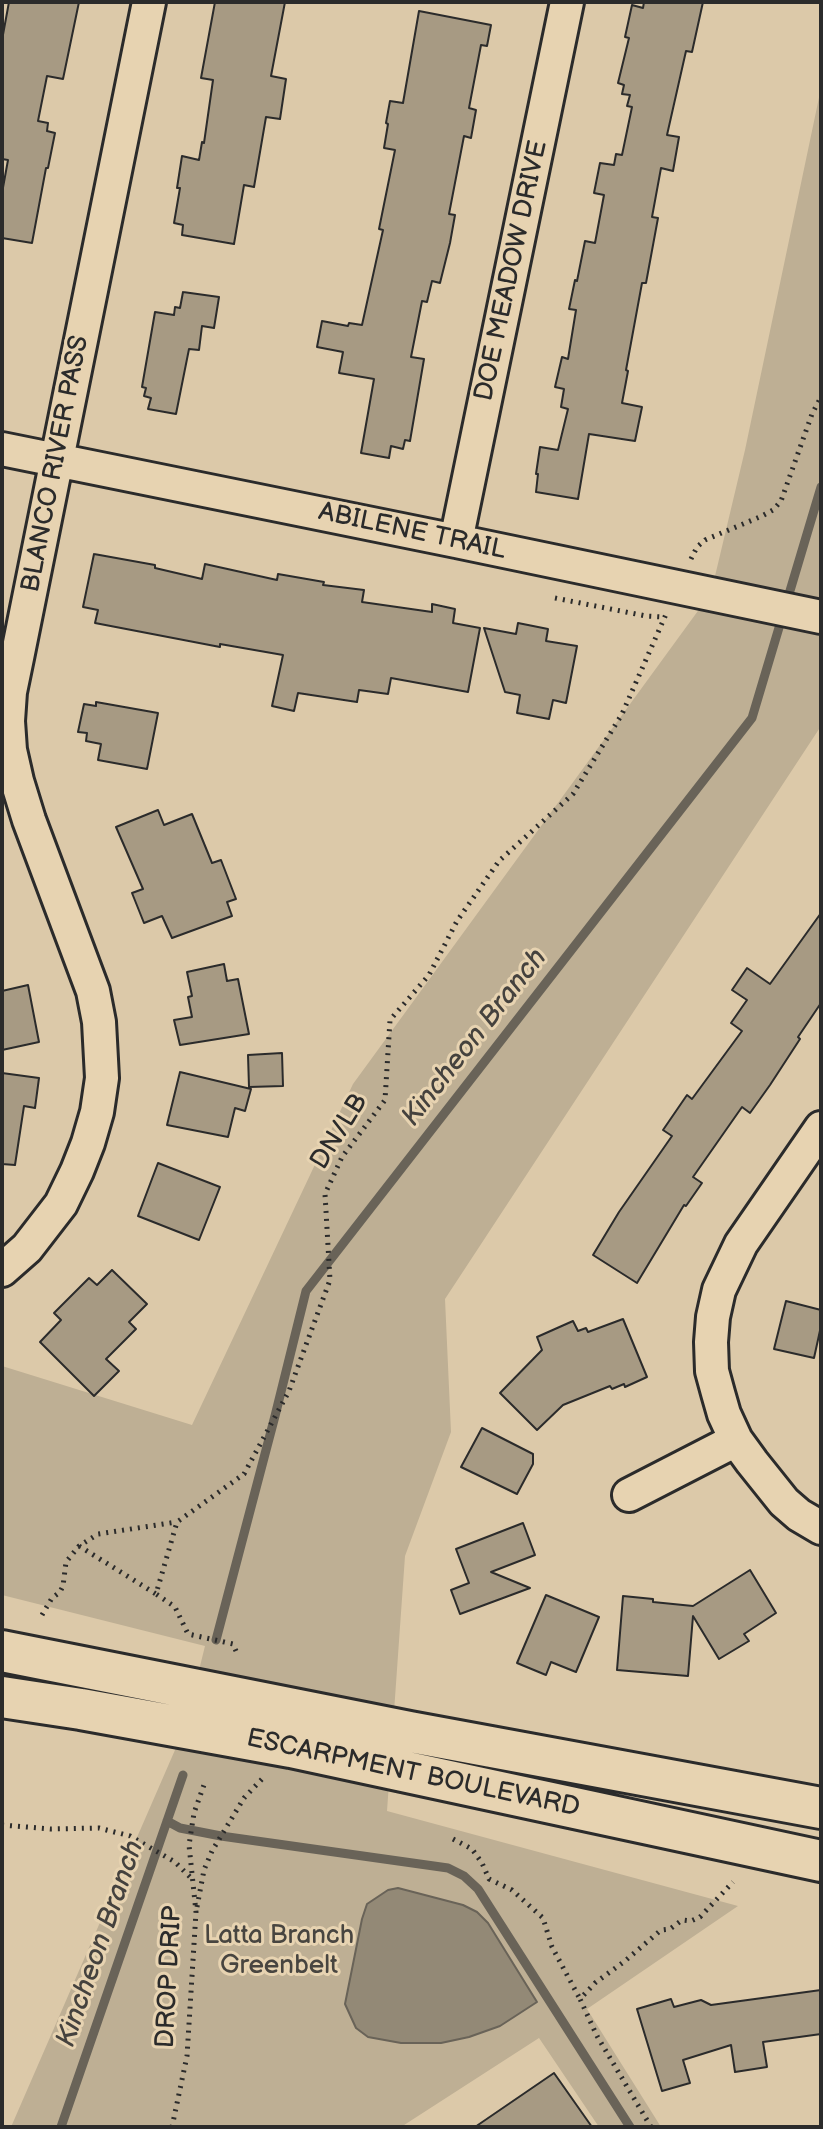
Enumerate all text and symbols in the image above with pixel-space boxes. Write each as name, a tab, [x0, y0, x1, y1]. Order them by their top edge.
street label: DOE MEADOW DRIVE	[469, 138, 555, 404]
street label: BLANCO RIVER PASS	[16, 333, 96, 595]
street label: ABILENE TRAIL	[316, 497, 508, 567]
water label: Kincheon Branch	[395, 942, 555, 1134]
street label: DN/LB	[305, 1089, 375, 1175]
street label: ESCARPMENT BOULEVARD	[244, 1723, 582, 1825]
water label: Kincheon Branch	[50, 1836, 152, 2052]
street label: DROP DRIP	[151, 1905, 189, 2049]
park label: Latta Branch Greenbelt	[204, 1920, 354, 1982]

